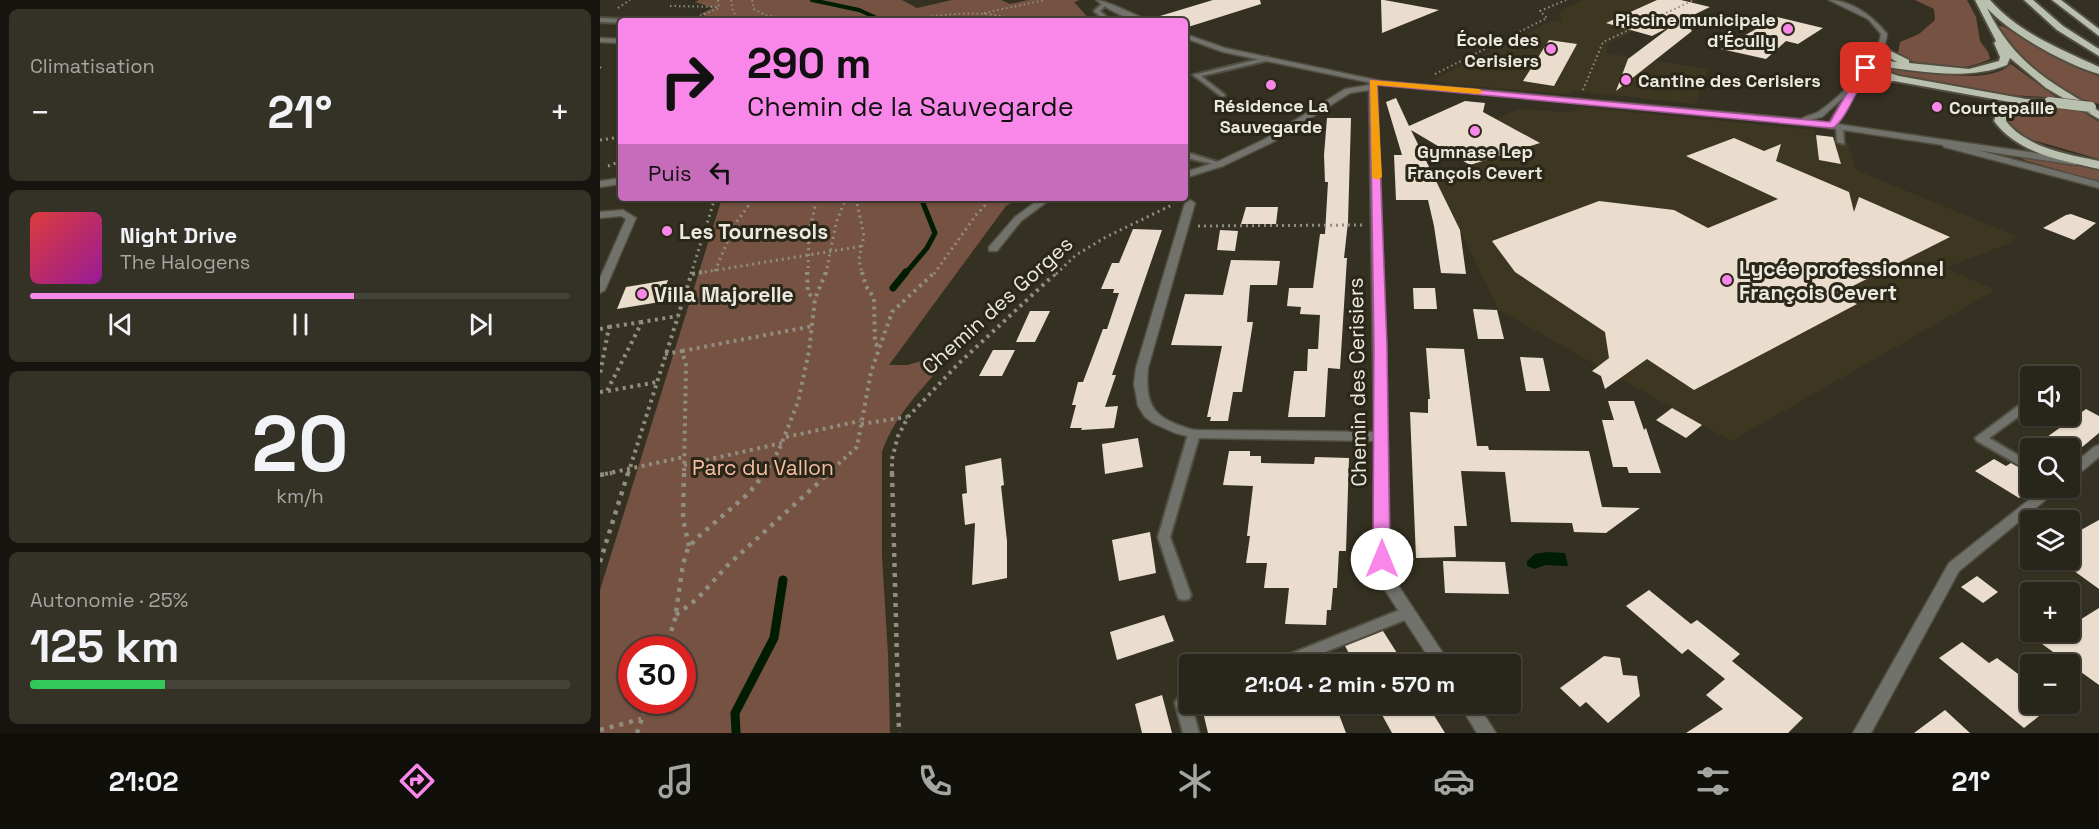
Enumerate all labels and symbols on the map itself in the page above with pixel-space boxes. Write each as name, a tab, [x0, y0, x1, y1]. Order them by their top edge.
place label: Piscine municipale d'Écully	[1615, 8, 1776, 52]
marker: Piscine municipale d'Écully	[1781, 22, 1795, 36]
place label: École des Cerisiers	[1456, 28, 1539, 72]
marker: École des Cerisiers	[1544, 42, 1558, 56]
pin	[1840, 42, 1891, 93]
place label: Cantine des Cerisiers	[1638, 69, 1821, 92]
marker: Cantine des Cerisiers	[1619, 73, 1633, 87]
marker: Résidence La Sauvegarde	[1264, 78, 1278, 92]
place label: Résidence La Sauvegarde	[1214, 94, 1329, 138]
place label: Courtepaille	[1949, 96, 2055, 119]
marker: Courtepaille	[1930, 100, 1944, 114]
marker: Gymnase Lep François Cevert	[1468, 124, 1482, 138]
place label: Gymnase Lep François Cevert	[1407, 140, 1543, 184]
place label: Les Tournesols	[679, 218, 828, 245]
marker: Les Tournesols	[660, 224, 674, 238]
street label: Chemin des Gorges	[916, 230, 1078, 380]
place label: Lycée professionnel François Cevert	[1739, 255, 1944, 306]
marker: Lycée professionnel François Cevert	[1720, 273, 1734, 287]
street label: Chemin des Cerisiers	[1342, 277, 1372, 487]
place label: Villa Majorelle	[654, 281, 794, 308]
marker: Villa Majorelle	[635, 287, 649, 301]
park label: Parc du Vallon	[692, 454, 834, 481]
position arrow	[1350, 527, 1414, 591]
speed limit sign: 30	[618, 636, 696, 714]

